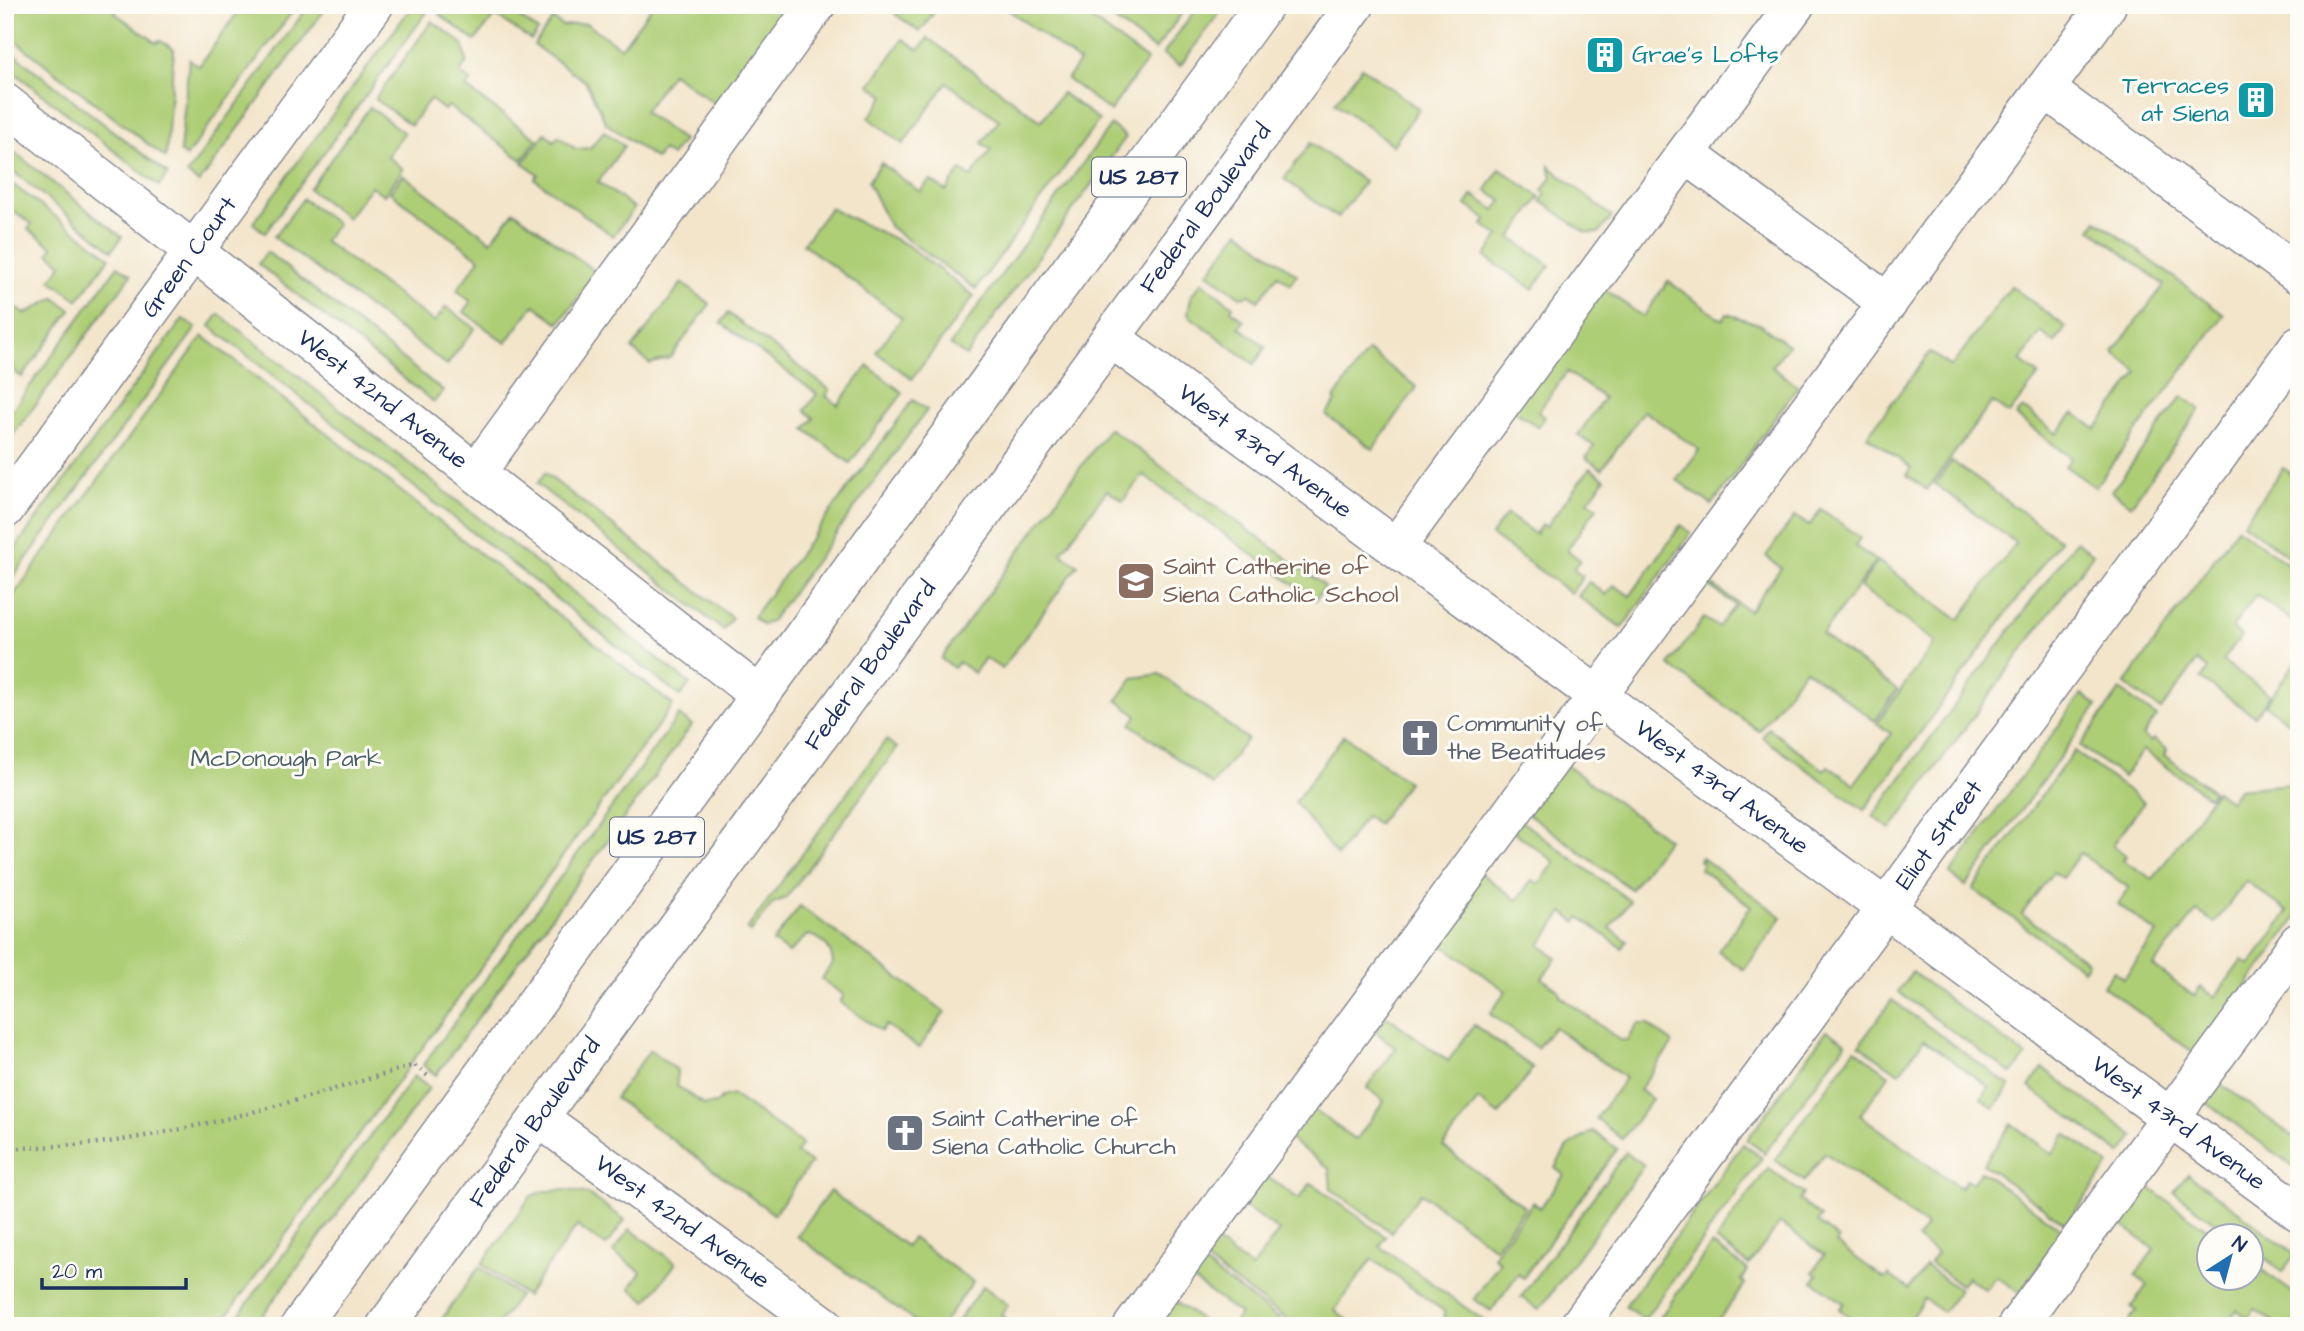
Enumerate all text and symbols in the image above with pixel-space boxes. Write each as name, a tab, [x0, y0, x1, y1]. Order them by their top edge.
building icon: Grae's Lofts	[1584, 34, 1626, 76]
place label: Grae's Lofts	[1632, 38, 1779, 72]
place label: Terraces at Siena	[2122, 69, 2229, 131]
building icon: Terraces at Siena	[2235, 79, 2277, 121]
street label: Federal Boulevard	[1132, 116, 1280, 301]
road number: US 287	[1092, 158, 1186, 196]
street label: Green Court	[133, 189, 245, 325]
street label: West 42nd Avenue	[290, 322, 475, 477]
street label: West 43rd Avenue	[1171, 376, 1359, 527]
place label: Saint Catherine of Siena Catholic School	[1163, 550, 1399, 612]
school or university icon: Saint Catherine of Siena Catholic School	[1115, 560, 1157, 602]
street label: Federal Boulevard	[797, 574, 944, 758]
place label: Community of the Beatitudes	[1447, 707, 1606, 769]
street label: West 43rd Avenue	[1627, 712, 1816, 863]
church icon: Community of the Beatitudes	[1399, 717, 1441, 759]
park label: McDonough Park	[190, 742, 382, 777]
street label: Eliot Street	[1888, 773, 1991, 897]
road number: US 287	[610, 818, 704, 856]
street label: Federal Boulevard	[461, 1031, 609, 1215]
street label: West 43rd Avenue	[2084, 1048, 2272, 1199]
place label: Saint Catherine of Siena Catholic Church	[932, 1102, 1176, 1164]
church icon: Saint Catherine of Siena Catholic Church	[884, 1112, 926, 1154]
street label: West 42nd Avenue	[588, 1147, 777, 1297]
north arrow	[2196, 1222, 2266, 1292]
text: N	[2226, 1230, 2252, 1259]
scale bar	[42, 1247, 186, 1291]
text: 20 m	[52, 1257, 103, 1286]

